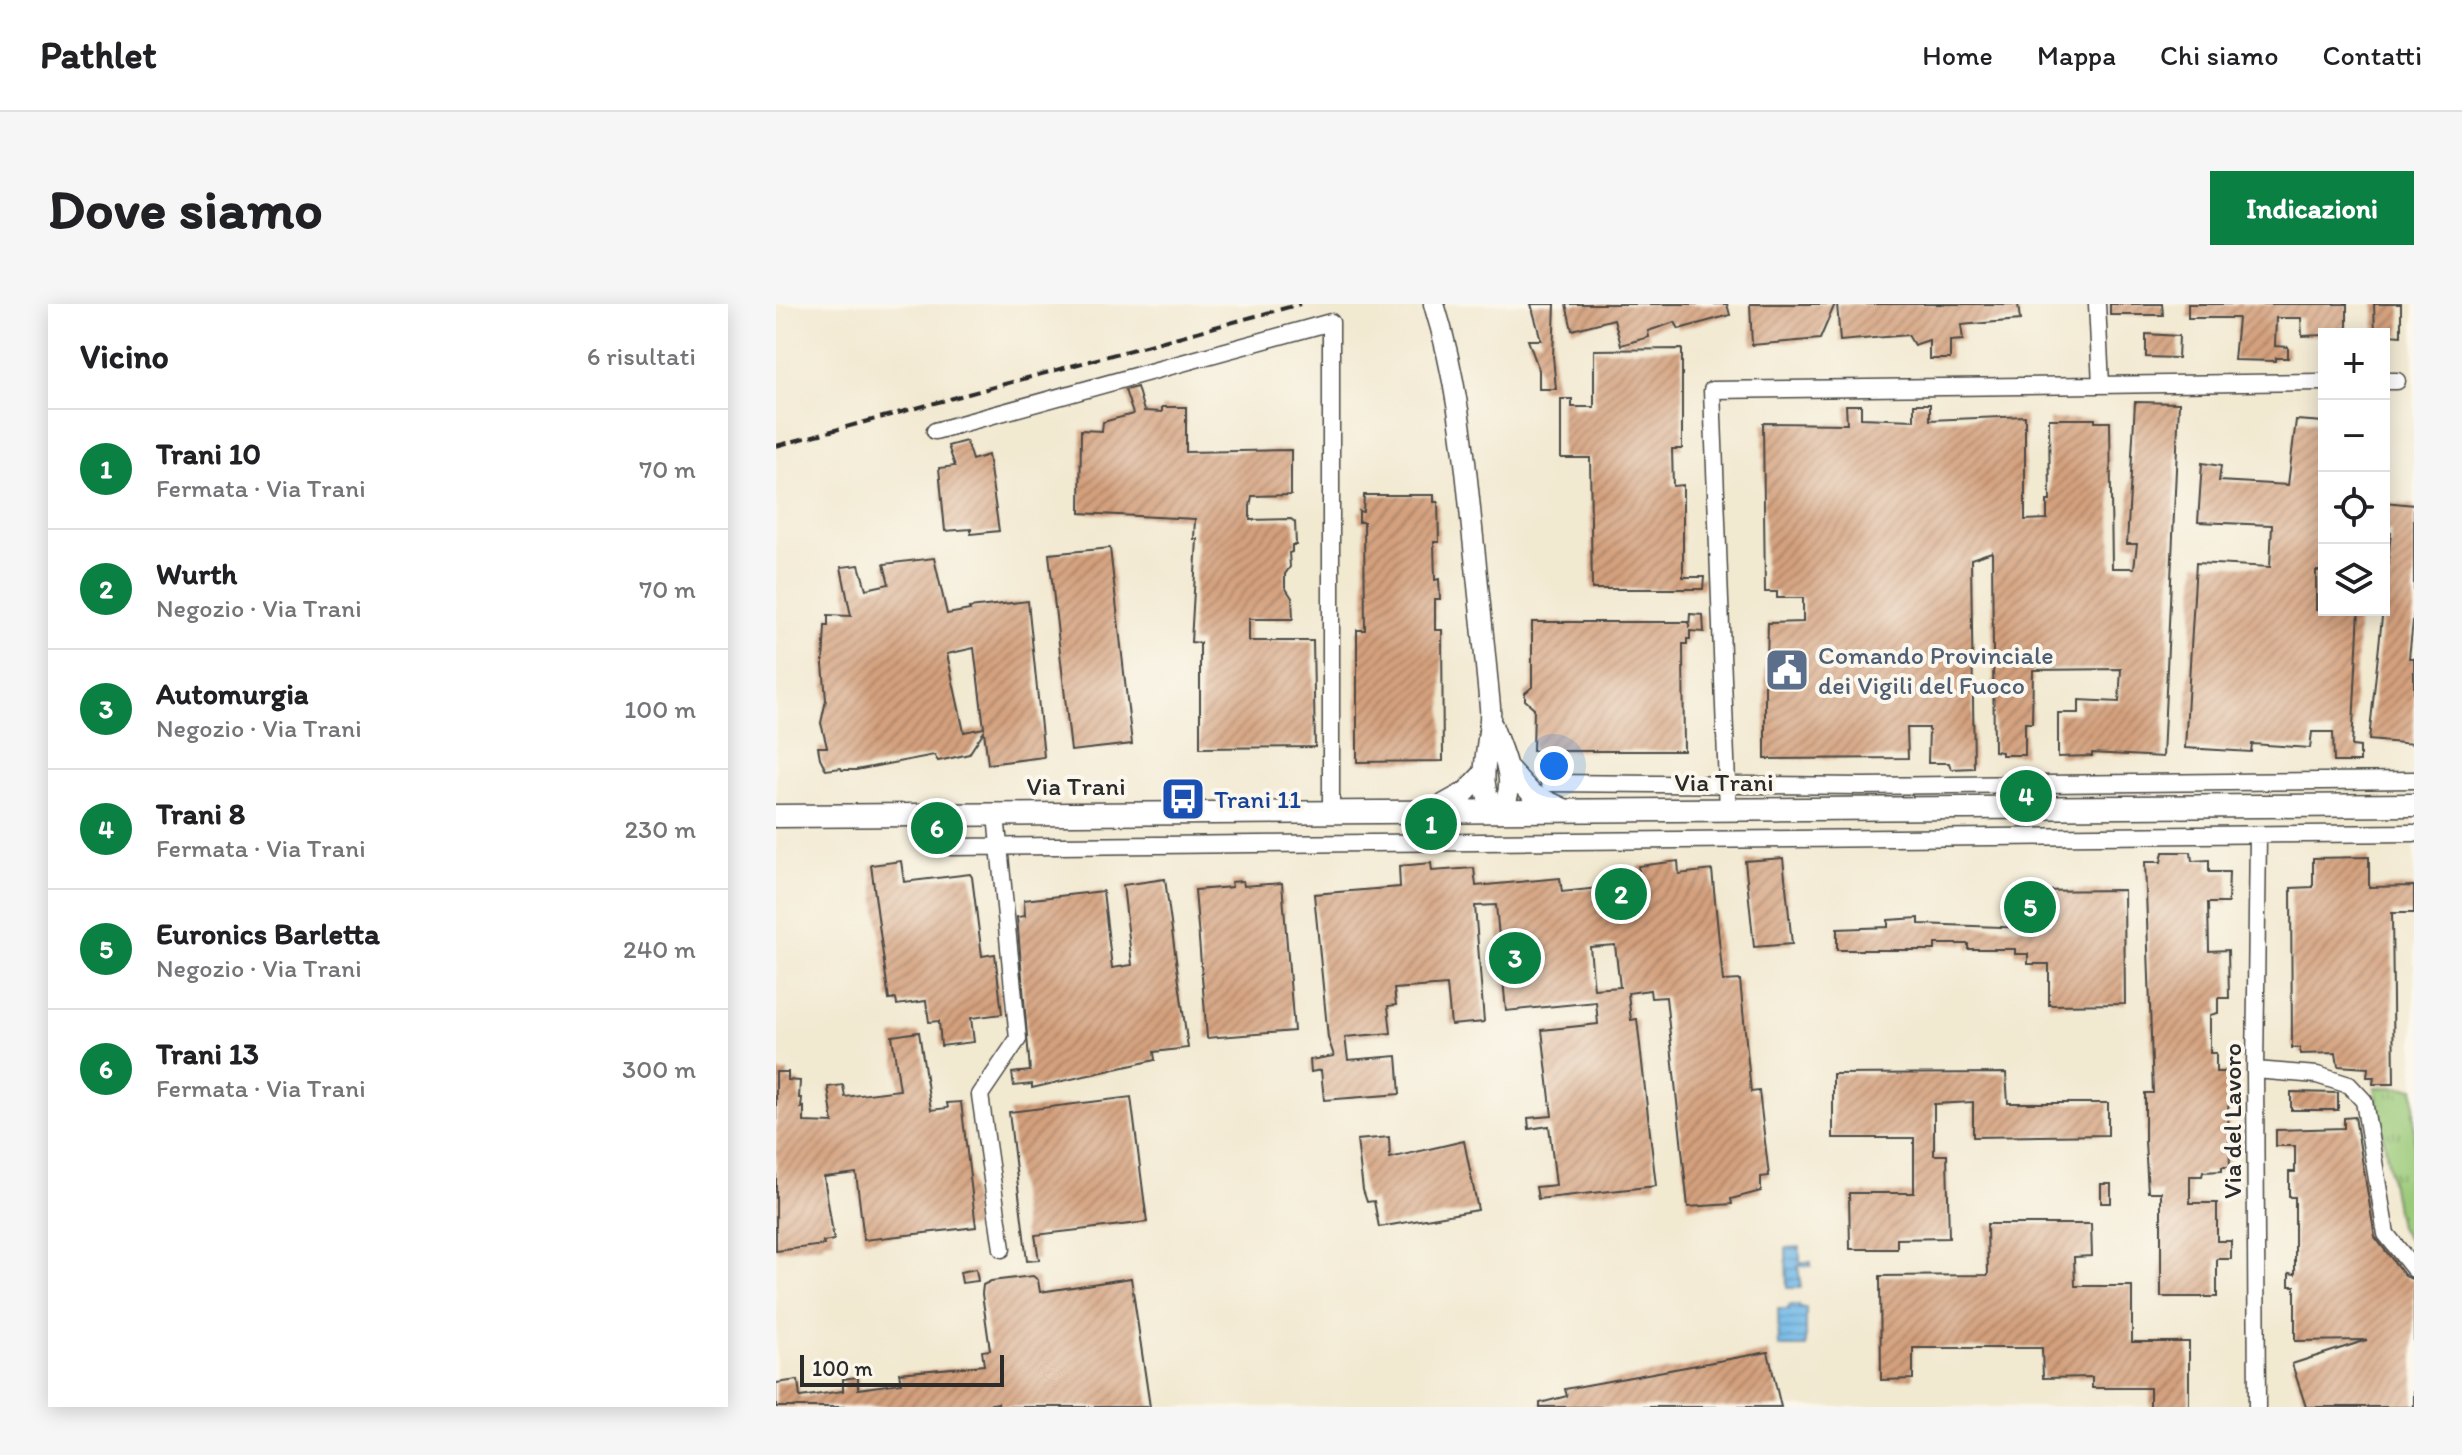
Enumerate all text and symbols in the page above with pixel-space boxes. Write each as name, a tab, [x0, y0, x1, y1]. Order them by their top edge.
text: Pathlet	[40, 32, 157, 78]
text: Home	[1922, 38, 1993, 72]
text: Mappa	[2037, 38, 2116, 72]
text: Chi siamo	[2160, 38, 2279, 72]
text: Contatti	[2323, 38, 2422, 72]
button: Indicazioni	[2210, 171, 2414, 245]
text: Dove siamo	[48, 175, 323, 242]
map controls	[2318, 328, 2390, 616]
button: +	[2318, 328, 2390, 400]
text: Vicino	[80, 336, 169, 377]
text: 6 risultati	[587, 340, 696, 372]
button: −	[2318, 400, 2390, 472]
text: Trani 10	[156, 435, 261, 472]
text: 1	[100, 453, 112, 485]
text: 70 m	[639, 453, 696, 485]
text: Fermata · Via Trani	[156, 472, 366, 504]
button: locate	[2318, 472, 2390, 544]
button: layers	[2318, 544, 2390, 616]
text: Wurth	[156, 555, 237, 592]
text: 2	[99, 573, 113, 605]
text: 70 m	[639, 573, 696, 605]
text: Negozio · Via Trani	[156, 592, 362, 624]
place label: Comando Provinciale dei Vigili del Fuoco	[1818, 639, 2054, 701]
public building icon: Comando Provinciale dei Vigili del Fuoco	[1763, 646, 1811, 694]
text: Automurgia	[156, 675, 309, 712]
text: 3	[99, 693, 113, 725]
text: 100 m	[624, 693, 696, 725]
text: Negozio · Via Trani	[156, 712, 362, 744]
your location	[1534, 746, 1574, 786]
street label: Via Trani	[1674, 766, 1774, 798]
pin: 4	[2000, 766, 2052, 826]
street label: Via Trani	[1026, 770, 1126, 802]
bus stop icon: Trani 11	[1159, 775, 1207, 823]
place label: Trani 11	[1214, 783, 1301, 815]
pin: 1	[1405, 794, 1457, 854]
text: Trani 8	[156, 795, 245, 832]
pin: 6	[911, 798, 963, 858]
text: 4	[98, 813, 114, 845]
text: 230 m	[624, 813, 696, 845]
text: Fermata · Via Trani	[156, 832, 366, 864]
pin: 2	[1595, 864, 1647, 924]
pin: 5	[2004, 877, 2056, 937]
text: Euronics Barletta	[156, 915, 380, 952]
pin: 3	[1489, 928, 1541, 988]
text: 5	[99, 933, 113, 965]
text: 240 m	[623, 933, 696, 965]
text: Negozio · Via Trani	[156, 952, 362, 984]
text: Trani 13	[156, 1035, 259, 1072]
street label: Via del Lavoro	[2216, 1043, 2248, 1199]
text: 6	[99, 1053, 113, 1085]
text: 300 m	[622, 1053, 696, 1085]
text: Fermata · Via Trani	[156, 1072, 366, 1104]
scale bar	[800, 1351, 1004, 1387]
text: 100 m	[812, 1355, 873, 1382]

